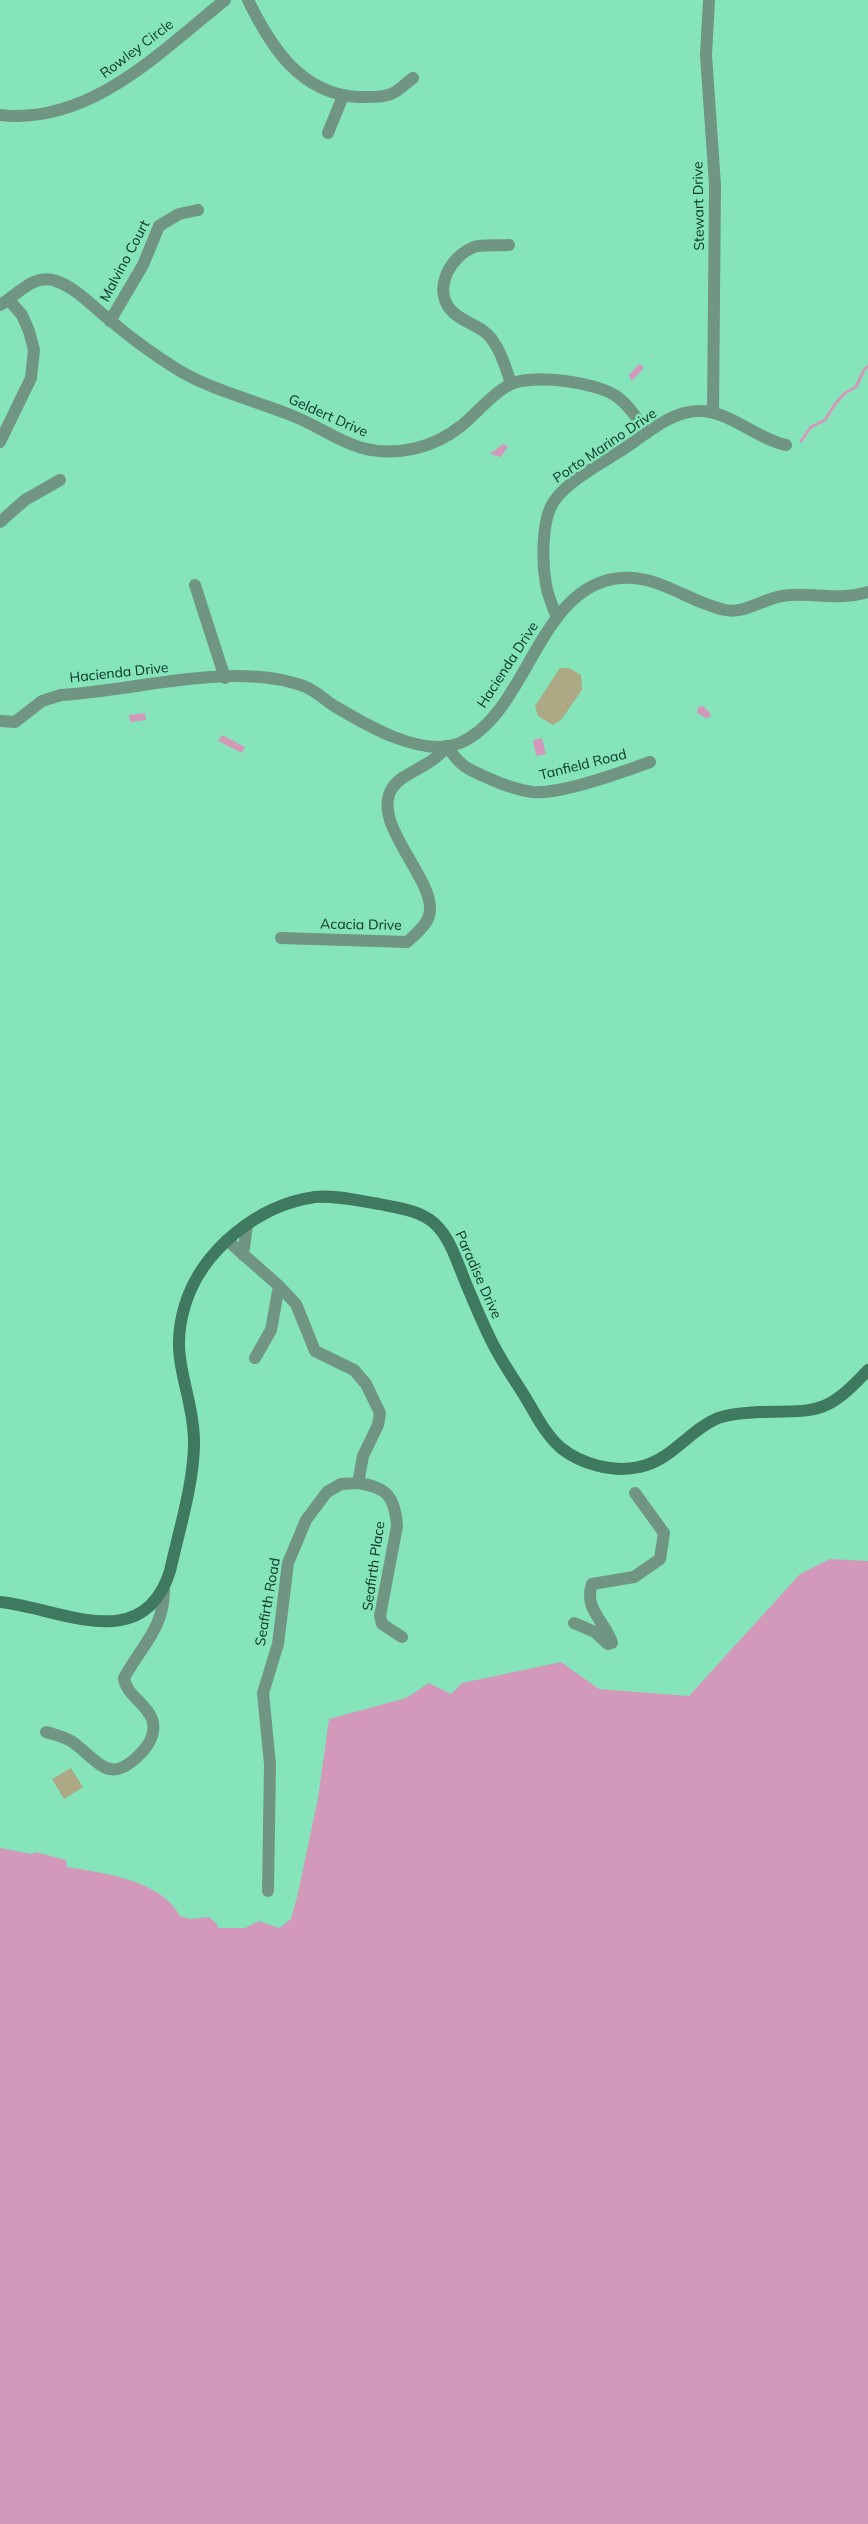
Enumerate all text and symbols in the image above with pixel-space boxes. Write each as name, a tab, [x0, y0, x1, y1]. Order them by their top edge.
street label: Rowley Circle	[97, 16, 177, 82]
street label: Stewart Drive	[690, 161, 708, 251]
street label: Malvino Court	[96, 217, 154, 305]
street label: Geldert Drive	[286, 391, 370, 441]
street label: Porto Marino Drive	[550, 405, 660, 487]
street label: Hacienda Drive	[474, 619, 542, 711]
street label: Hacienda Drive	[69, 659, 169, 687]
street label: Tanfield Road	[538, 746, 628, 784]
street label: Acacia Drive	[320, 916, 402, 934]
street label: Paradise Drive	[451, 1228, 505, 1322]
street label: Seafirth Place	[359, 1520, 389, 1612]
street label: Seafirth Road	[252, 1557, 284, 1647]

